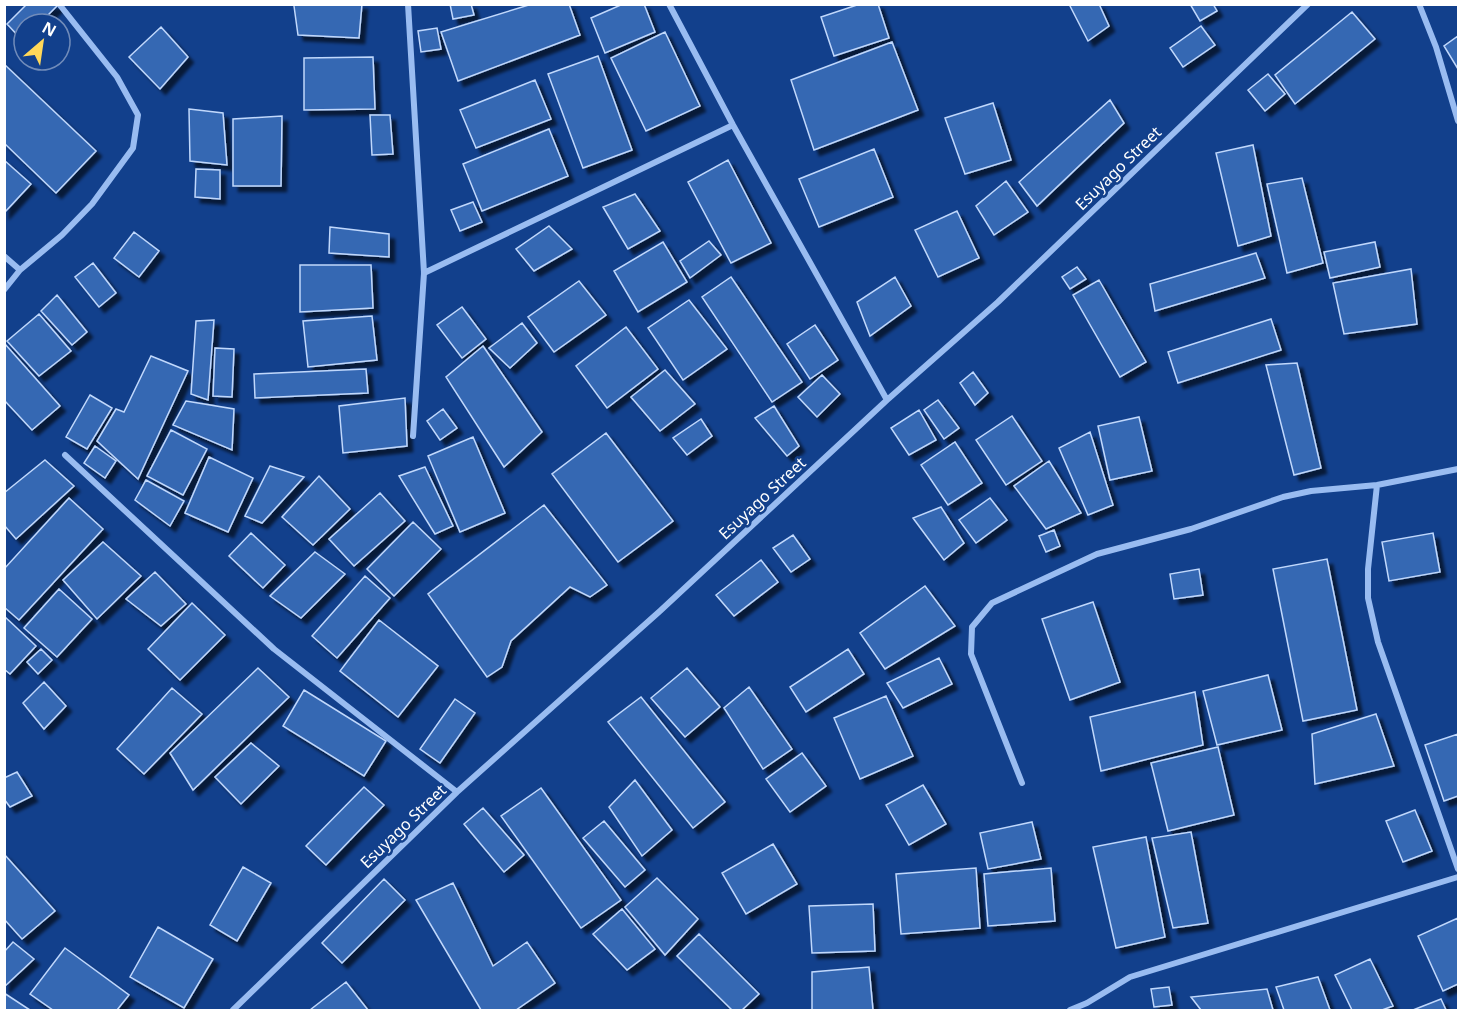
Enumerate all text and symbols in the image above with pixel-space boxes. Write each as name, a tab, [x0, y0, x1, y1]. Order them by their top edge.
north arrow	[12, 12, 72, 72]
text: N	[38, 16, 60, 42]
street label: Esuyago Street	[1070, 121, 1166, 215]
street label: Esuyago Street	[714, 452, 811, 544]
street label: Esuyago Street	[355, 779, 451, 873]

